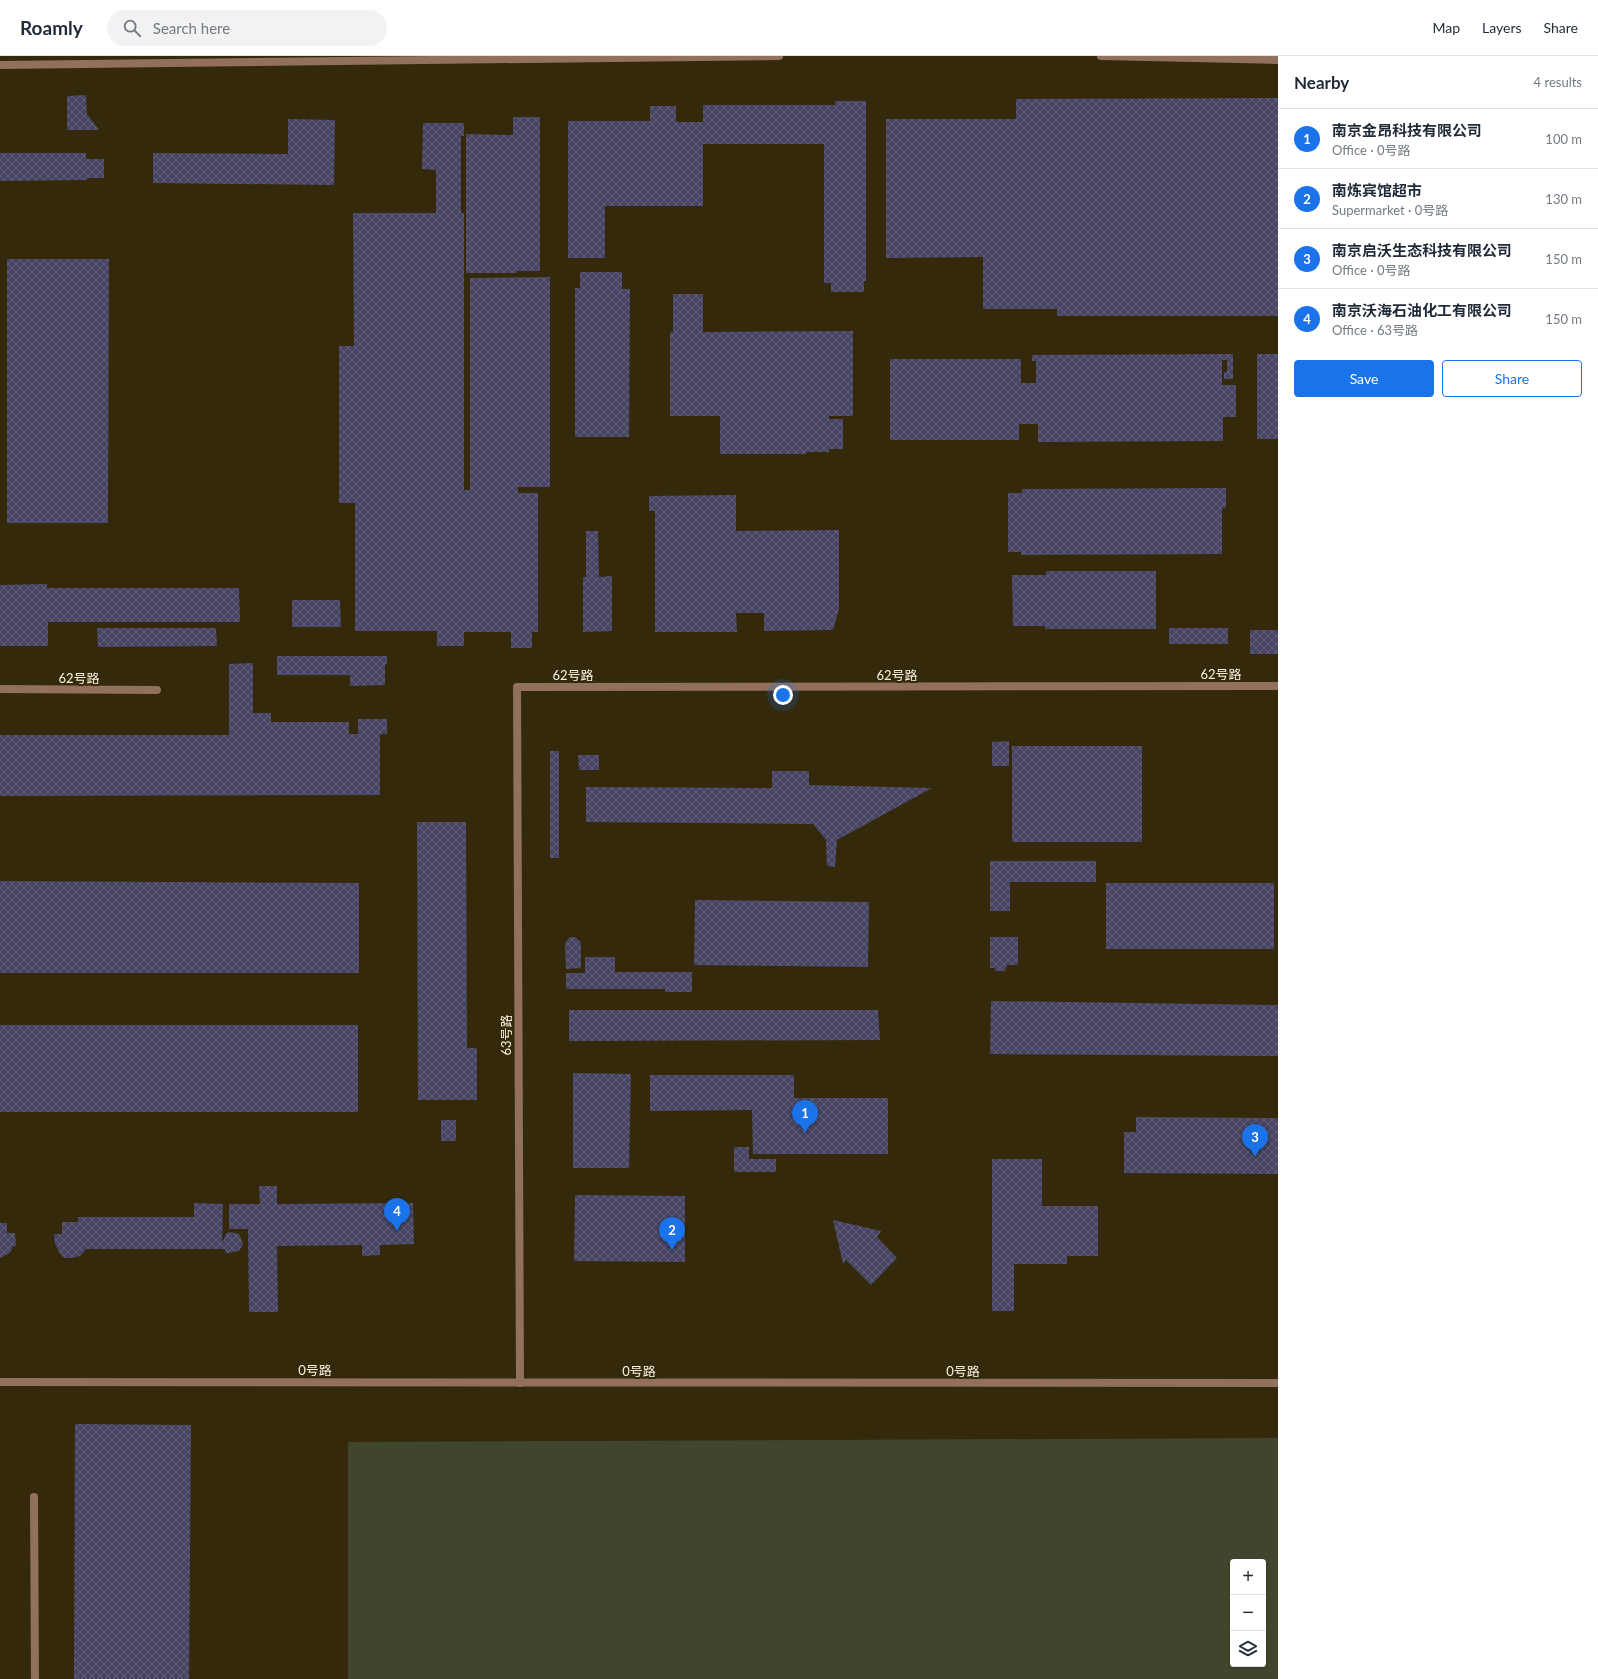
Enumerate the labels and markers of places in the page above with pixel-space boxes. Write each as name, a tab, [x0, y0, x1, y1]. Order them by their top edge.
pin: 1	[792, 1100, 818, 1133]
pin: 3	[1242, 1124, 1268, 1157]
pin: 4	[384, 1198, 410, 1231]
pin: 2	[659, 1217, 685, 1250]

